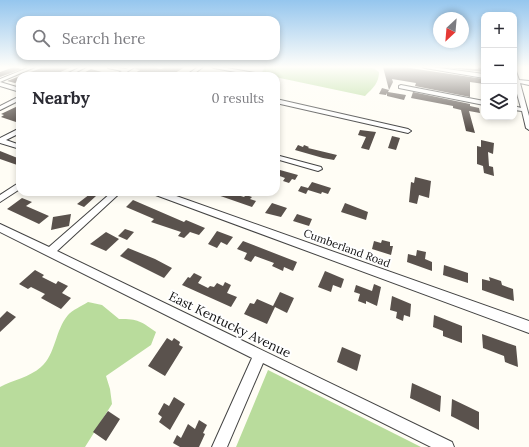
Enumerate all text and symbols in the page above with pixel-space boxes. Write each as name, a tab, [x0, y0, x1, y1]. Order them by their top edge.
north arrow	[433, 12, 469, 48]
map controls	[481, 12, 517, 120]
button: +	[481, 12, 517, 48]
search box	[16, 16, 280, 60]
icon: search	[30, 27, 52, 49]
text: Search here	[62, 29, 145, 48]
button: −	[481, 48, 517, 84]
button: layers	[481, 84, 517, 120]
text: Nearby	[32, 87, 90, 109]
text: 0 results	[212, 90, 264, 107]
street label: Cumberland Road	[302, 226, 393, 270]
street label: East Kentucky Avenue	[166, 287, 294, 361]

